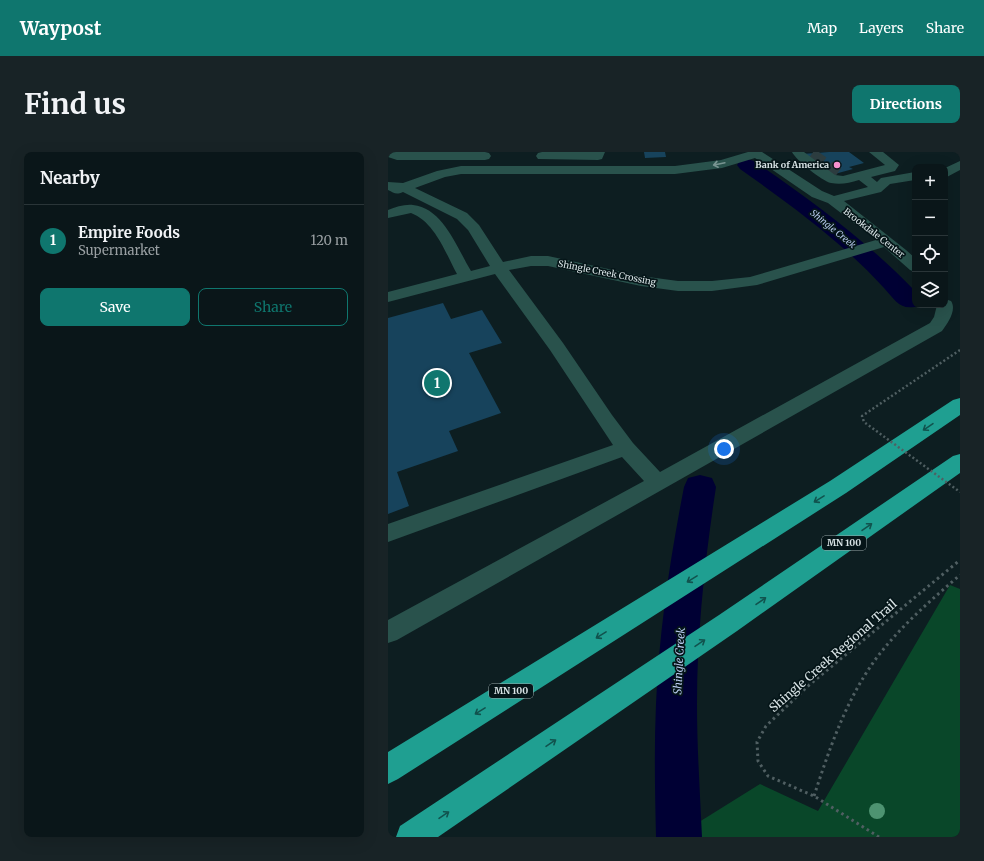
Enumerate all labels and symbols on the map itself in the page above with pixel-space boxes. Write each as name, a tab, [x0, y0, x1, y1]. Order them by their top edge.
place label: Bank of America	[755, 159, 829, 170]
marker: Bank of America	[832, 160, 842, 170]
one-way arrow	[713, 161, 726, 169]
street label: Brookdale Center	[842, 205, 907, 260]
water label: Shingle Creek	[808, 207, 858, 250]
street label: Shingle Creek Crossing	[557, 258, 658, 288]
pin: 1	[424, 368, 450, 398]
one-way arrow	[922, 423, 933, 431]
your location	[714, 439, 734, 459]
one-way arrow	[814, 495, 825, 503]
one-way arrow	[862, 523, 873, 531]
road number: MN 100	[822, 536, 866, 550]
one-way arrow	[686, 575, 698, 583]
street label: Shingle Creek Regional Trail	[766, 596, 900, 715]
one-way arrow	[755, 597, 766, 605]
water label: Shingle Creek	[670, 627, 688, 695]
one-way arrow	[596, 630, 607, 639]
one-way arrow	[694, 638, 706, 646]
road number: MN 100	[489, 684, 533, 698]
one-way arrow	[474, 707, 485, 716]
one-way arrow	[546, 739, 557, 747]
one-way arrow	[438, 811, 449, 819]

